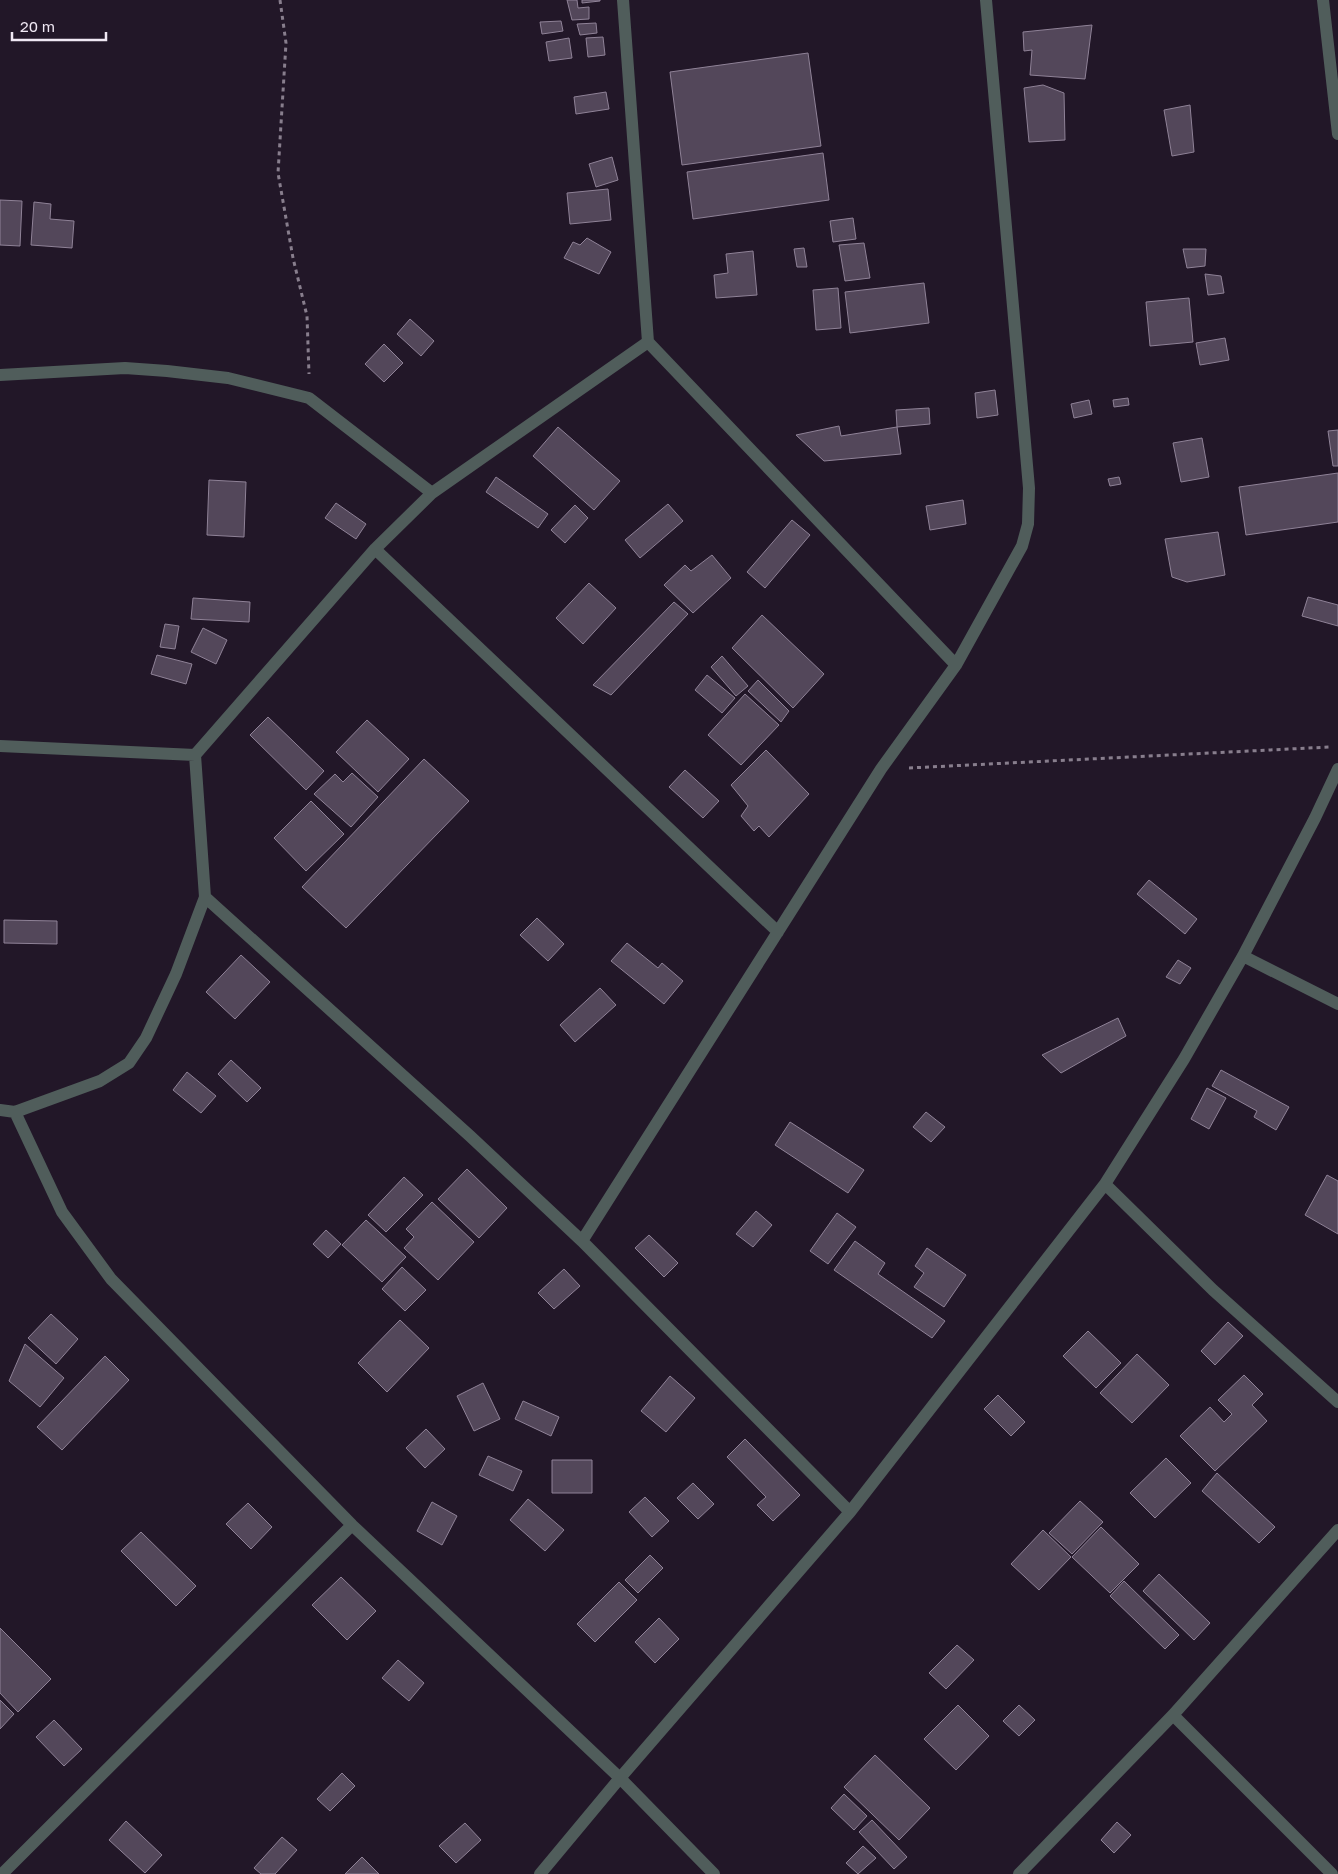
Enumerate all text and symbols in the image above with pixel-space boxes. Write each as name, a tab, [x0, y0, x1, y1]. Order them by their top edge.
scale bar	[12, 10, 106, 42]
text: 20 m	[20, 17, 55, 35]

